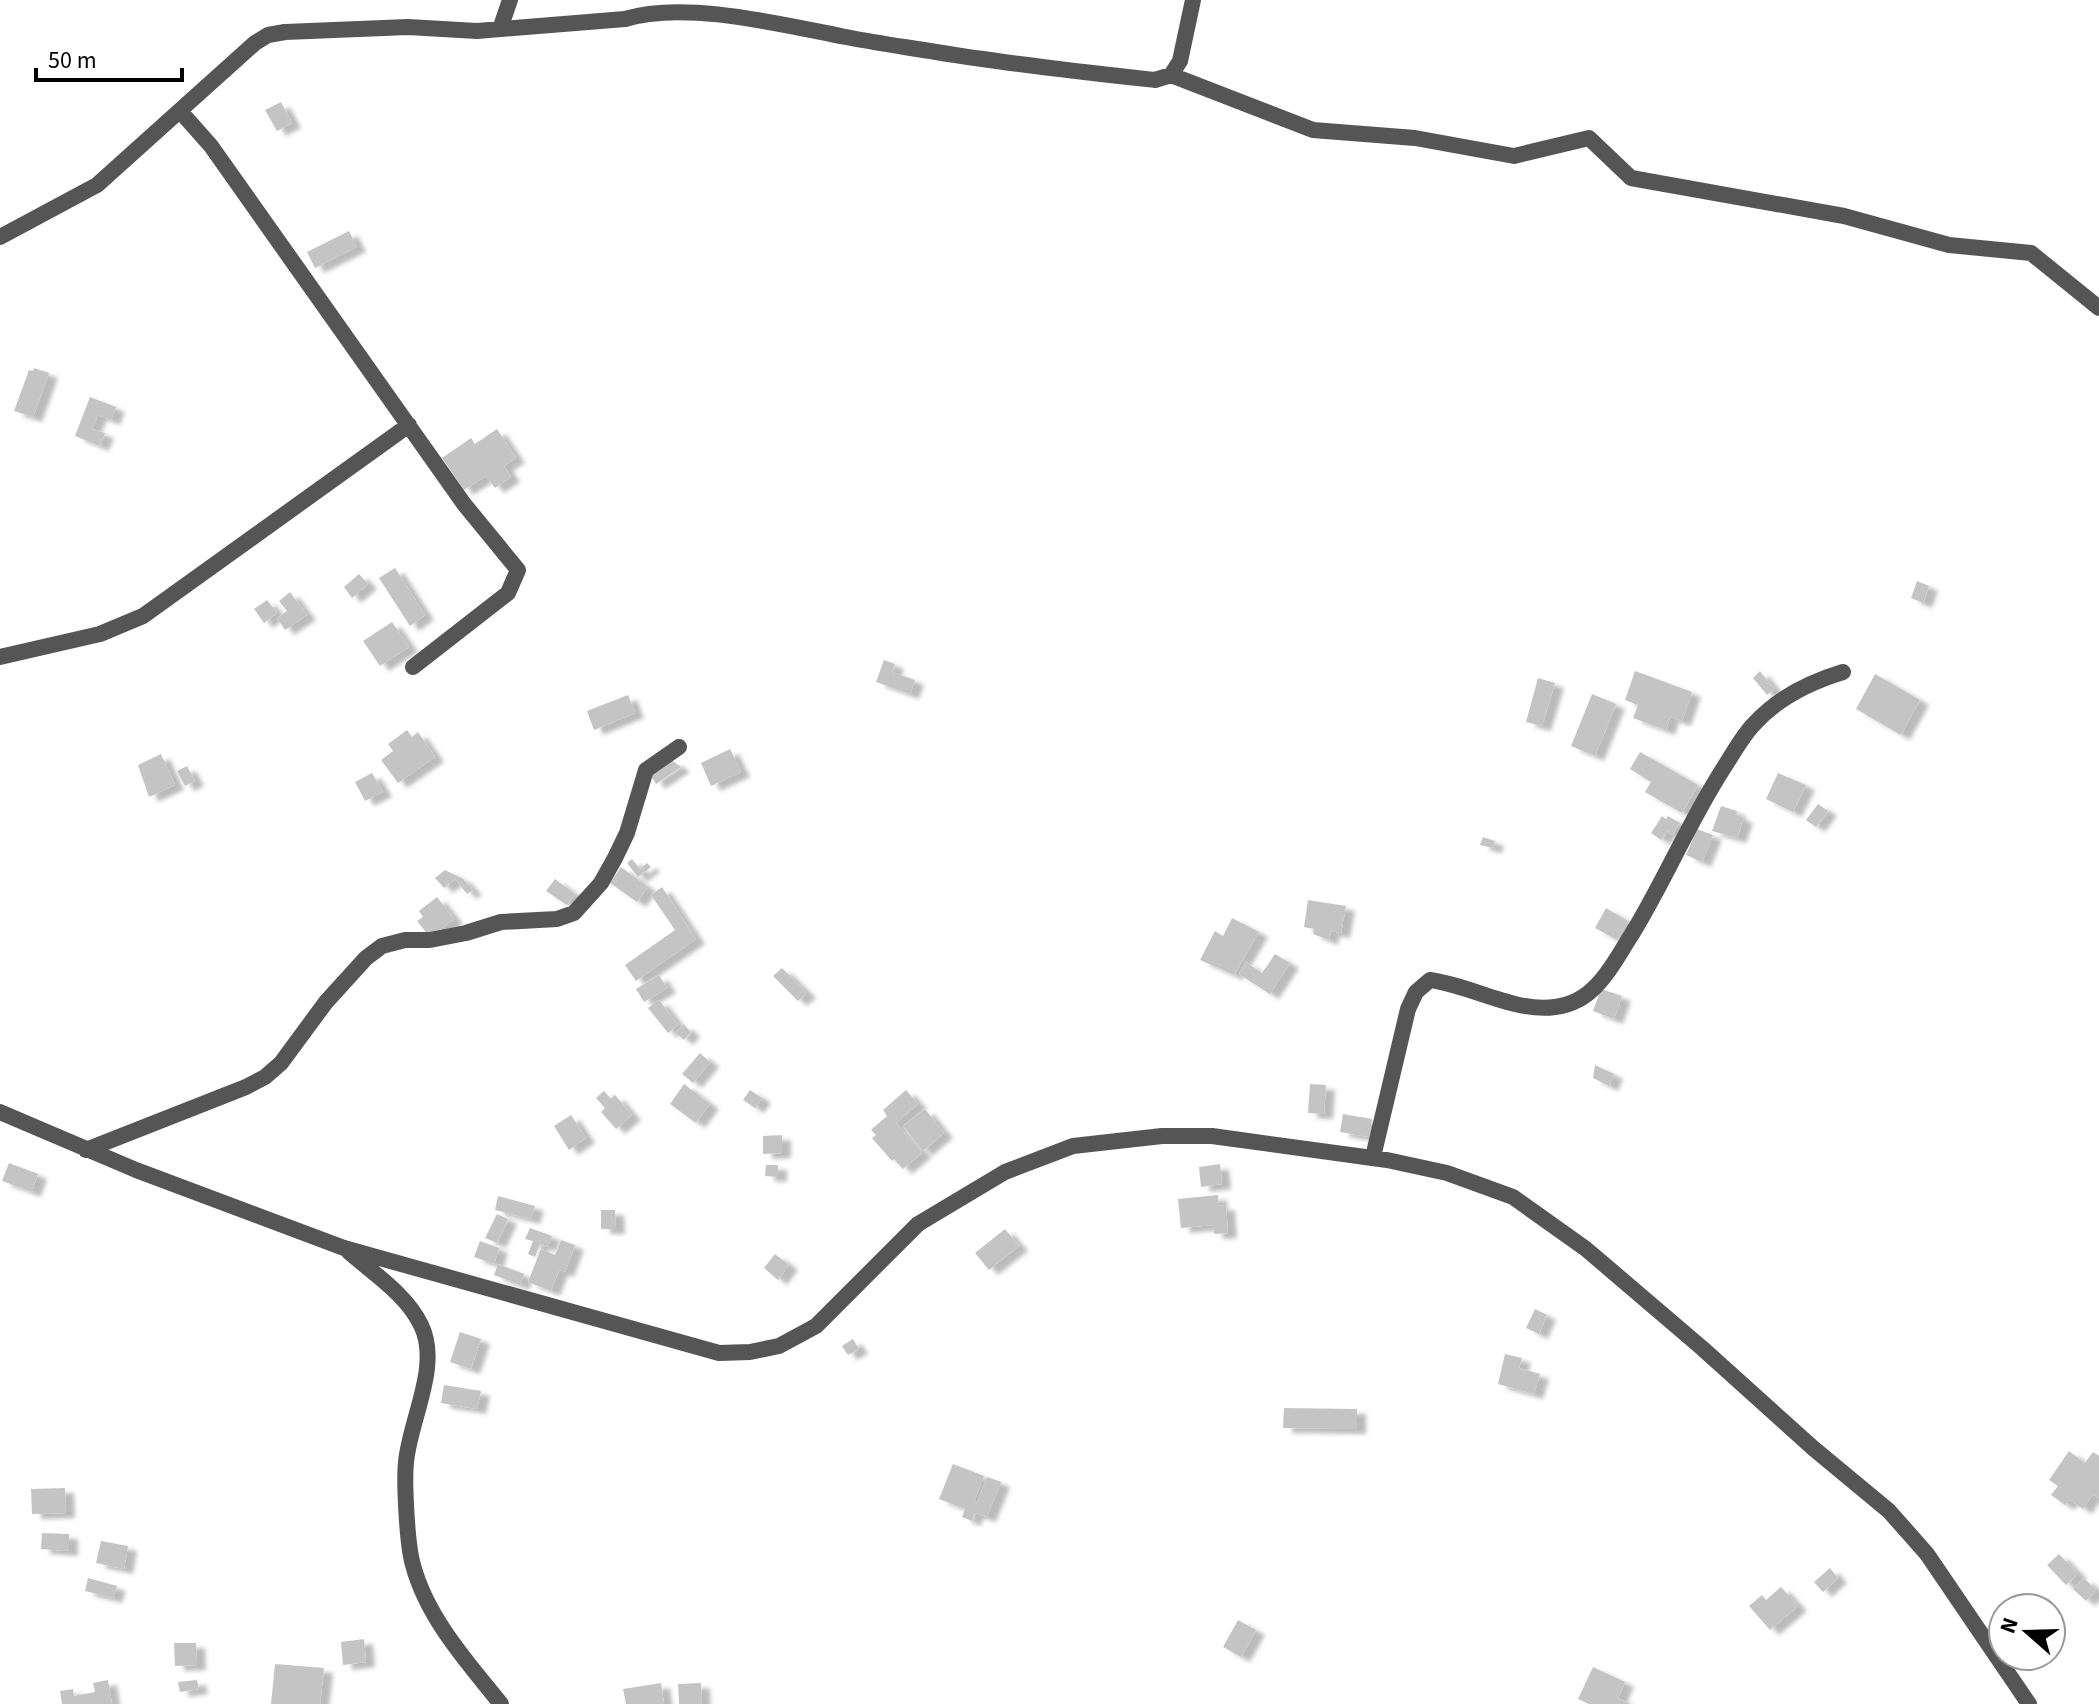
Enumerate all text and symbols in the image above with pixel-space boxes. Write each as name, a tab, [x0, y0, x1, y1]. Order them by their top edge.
scale bar	[36, 32, 182, 82]
text: 50 m	[48, 43, 97, 78]
north arrow	[1987, 1592, 2067, 1672]
text: N	[1992, 1613, 2027, 1638]

